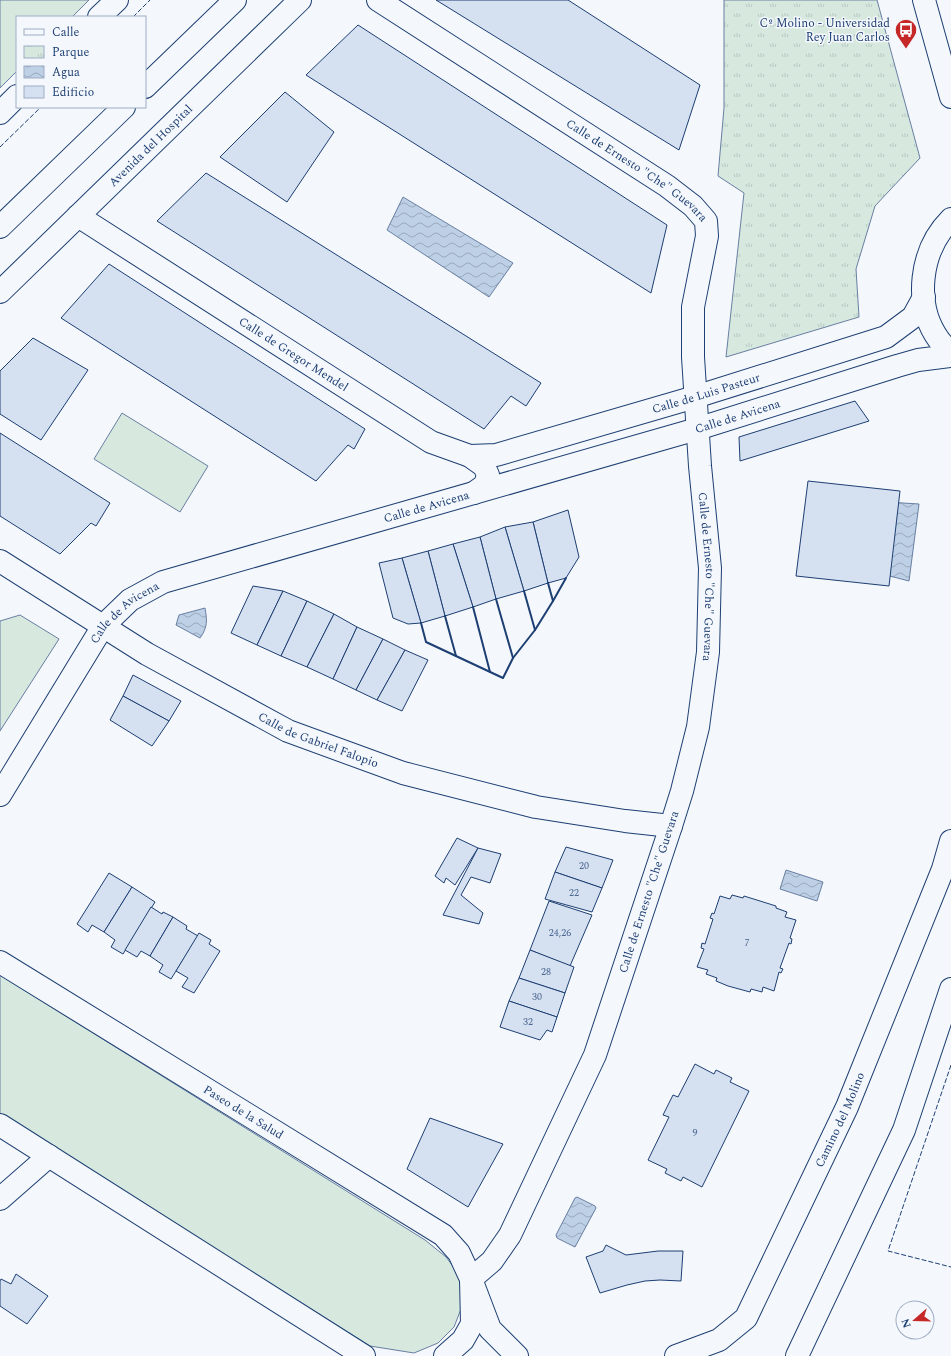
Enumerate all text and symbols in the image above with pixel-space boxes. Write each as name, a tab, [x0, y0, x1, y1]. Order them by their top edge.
place label: Cº Molino - Universidad Rey Juan Carlos	[760, 14, 890, 47]
legend	[16, 16, 146, 108]
bus stop icon: Cº Molino - Universidad Rey Juan Carlos	[893, 17, 919, 50]
text: Calle	[52, 23, 80, 42]
text: Parque	[52, 43, 89, 62]
text: Agua	[52, 63, 80, 82]
text: Edificio	[52, 83, 94, 102]
street label: Avenida del Hospital	[104, 100, 197, 191]
street label: Calle de Ernesto "Che" Guevara	[562, 114, 712, 226]
street label: Calle de Gregor Mendel	[235, 312, 352, 396]
street label: Calle de Luis Pasteur	[650, 368, 763, 419]
street label: Calle de Avicena	[693, 394, 783, 439]
street label: Calle de Avicena	[381, 485, 472, 528]
street label: Calle de Ernesto "Che" Guevara	[693, 491, 719, 663]
street label: Calle de Avicena	[85, 576, 163, 647]
street label: Calle de Gabriel Falopio	[255, 707, 381, 773]
street label: Calle de Ernesto "Che" Guevara	[614, 808, 684, 976]
house number: 20	[579, 858, 589, 874]
house number: 22	[569, 885, 579, 901]
house number: 24,26	[549, 925, 571, 941]
house number: 7	[745, 935, 750, 951]
house number: 28	[541, 964, 551, 980]
house number: 30	[532, 989, 542, 1005]
house number: 32	[523, 1014, 533, 1030]
street label: Camino del Molino	[810, 1069, 870, 1171]
street label: Paseo de la Salud	[200, 1080, 288, 1144]
house number: 9	[693, 1125, 698, 1141]
north arrow	[895, 1300, 935, 1340]
text: N	[897, 1316, 916, 1330]

